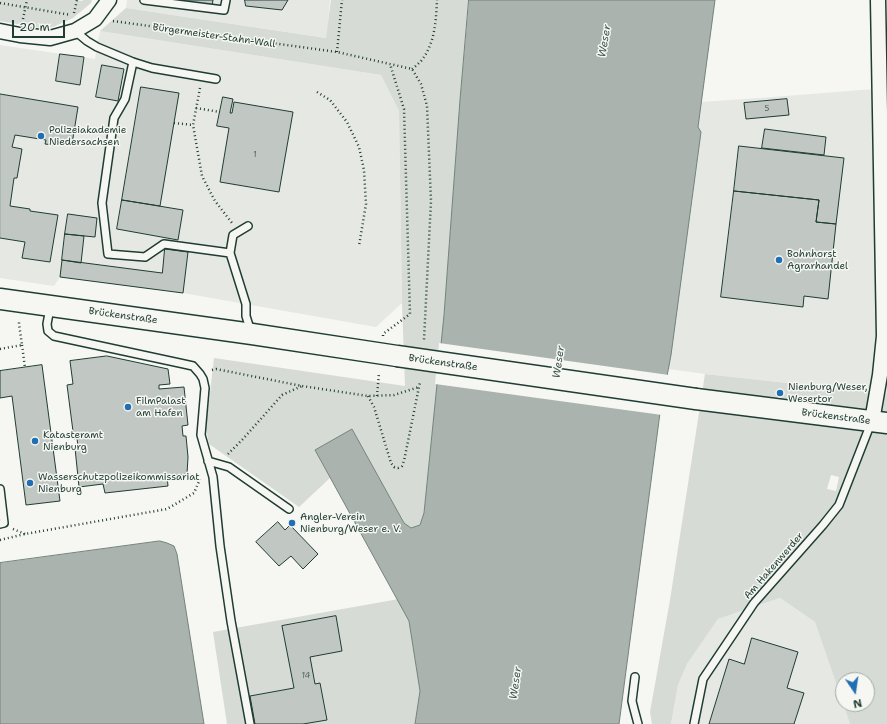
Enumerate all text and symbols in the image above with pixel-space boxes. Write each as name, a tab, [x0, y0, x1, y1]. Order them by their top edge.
scale bar	[14, 12, 67, 38]
text: 20 m	[19, 19, 50, 35]
street label: Bürgermeister-Stahn-Wall	[152, 21, 276, 51]
water label: Weser	[596, 24, 614, 58]
house number: 5	[765, 104, 769, 114]
place label: Polizeiakademie Niedersachsen	[49, 124, 126, 148]
marker: Polizeiakademie Niedersachsen	[36, 131, 46, 141]
house number: 1	[253, 150, 257, 160]
place label: Bohnhorst Agrarhandel	[787, 248, 848, 272]
marker: Bohnhorst Agrarhandel	[774, 255, 784, 265]
street label: Brückenstraße	[88, 305, 158, 327]
water label: Weser	[550, 345, 568, 379]
street label: Brückenstraße	[408, 352, 478, 374]
place label: Nienburg/Weser, Wesertor	[788, 381, 867, 404]
marker: Nienburg/Weser, Wesertor	[775, 388, 785, 398]
place label: FilmPalast am Hafen	[136, 395, 186, 418]
marker: FilmPalast am Hafen	[123, 402, 133, 412]
street label: Brückenstraße	[801, 407, 871, 427]
place label: Katasteramt Nienburg	[43, 429, 103, 452]
marker: Katasteramt Nienburg	[30, 436, 40, 446]
place label: Wasserschutzpolizeikommissariat Nienburg	[38, 471, 200, 494]
marker: Wasserschutzpolizeikommissariat Nienburg	[25, 478, 35, 488]
place label: Angler-Verein Nienburg/Weser e. V.	[300, 511, 401, 534]
marker: Angler-Verein Nienburg/Weser e. V.	[287, 518, 297, 528]
street label: Am Hakenwerder	[742, 530, 806, 602]
water label: Weser	[507, 666, 525, 700]
house number: 14	[302, 671, 310, 681]
north arrow	[835, 672, 875, 712]
text: N	[852, 695, 864, 711]

